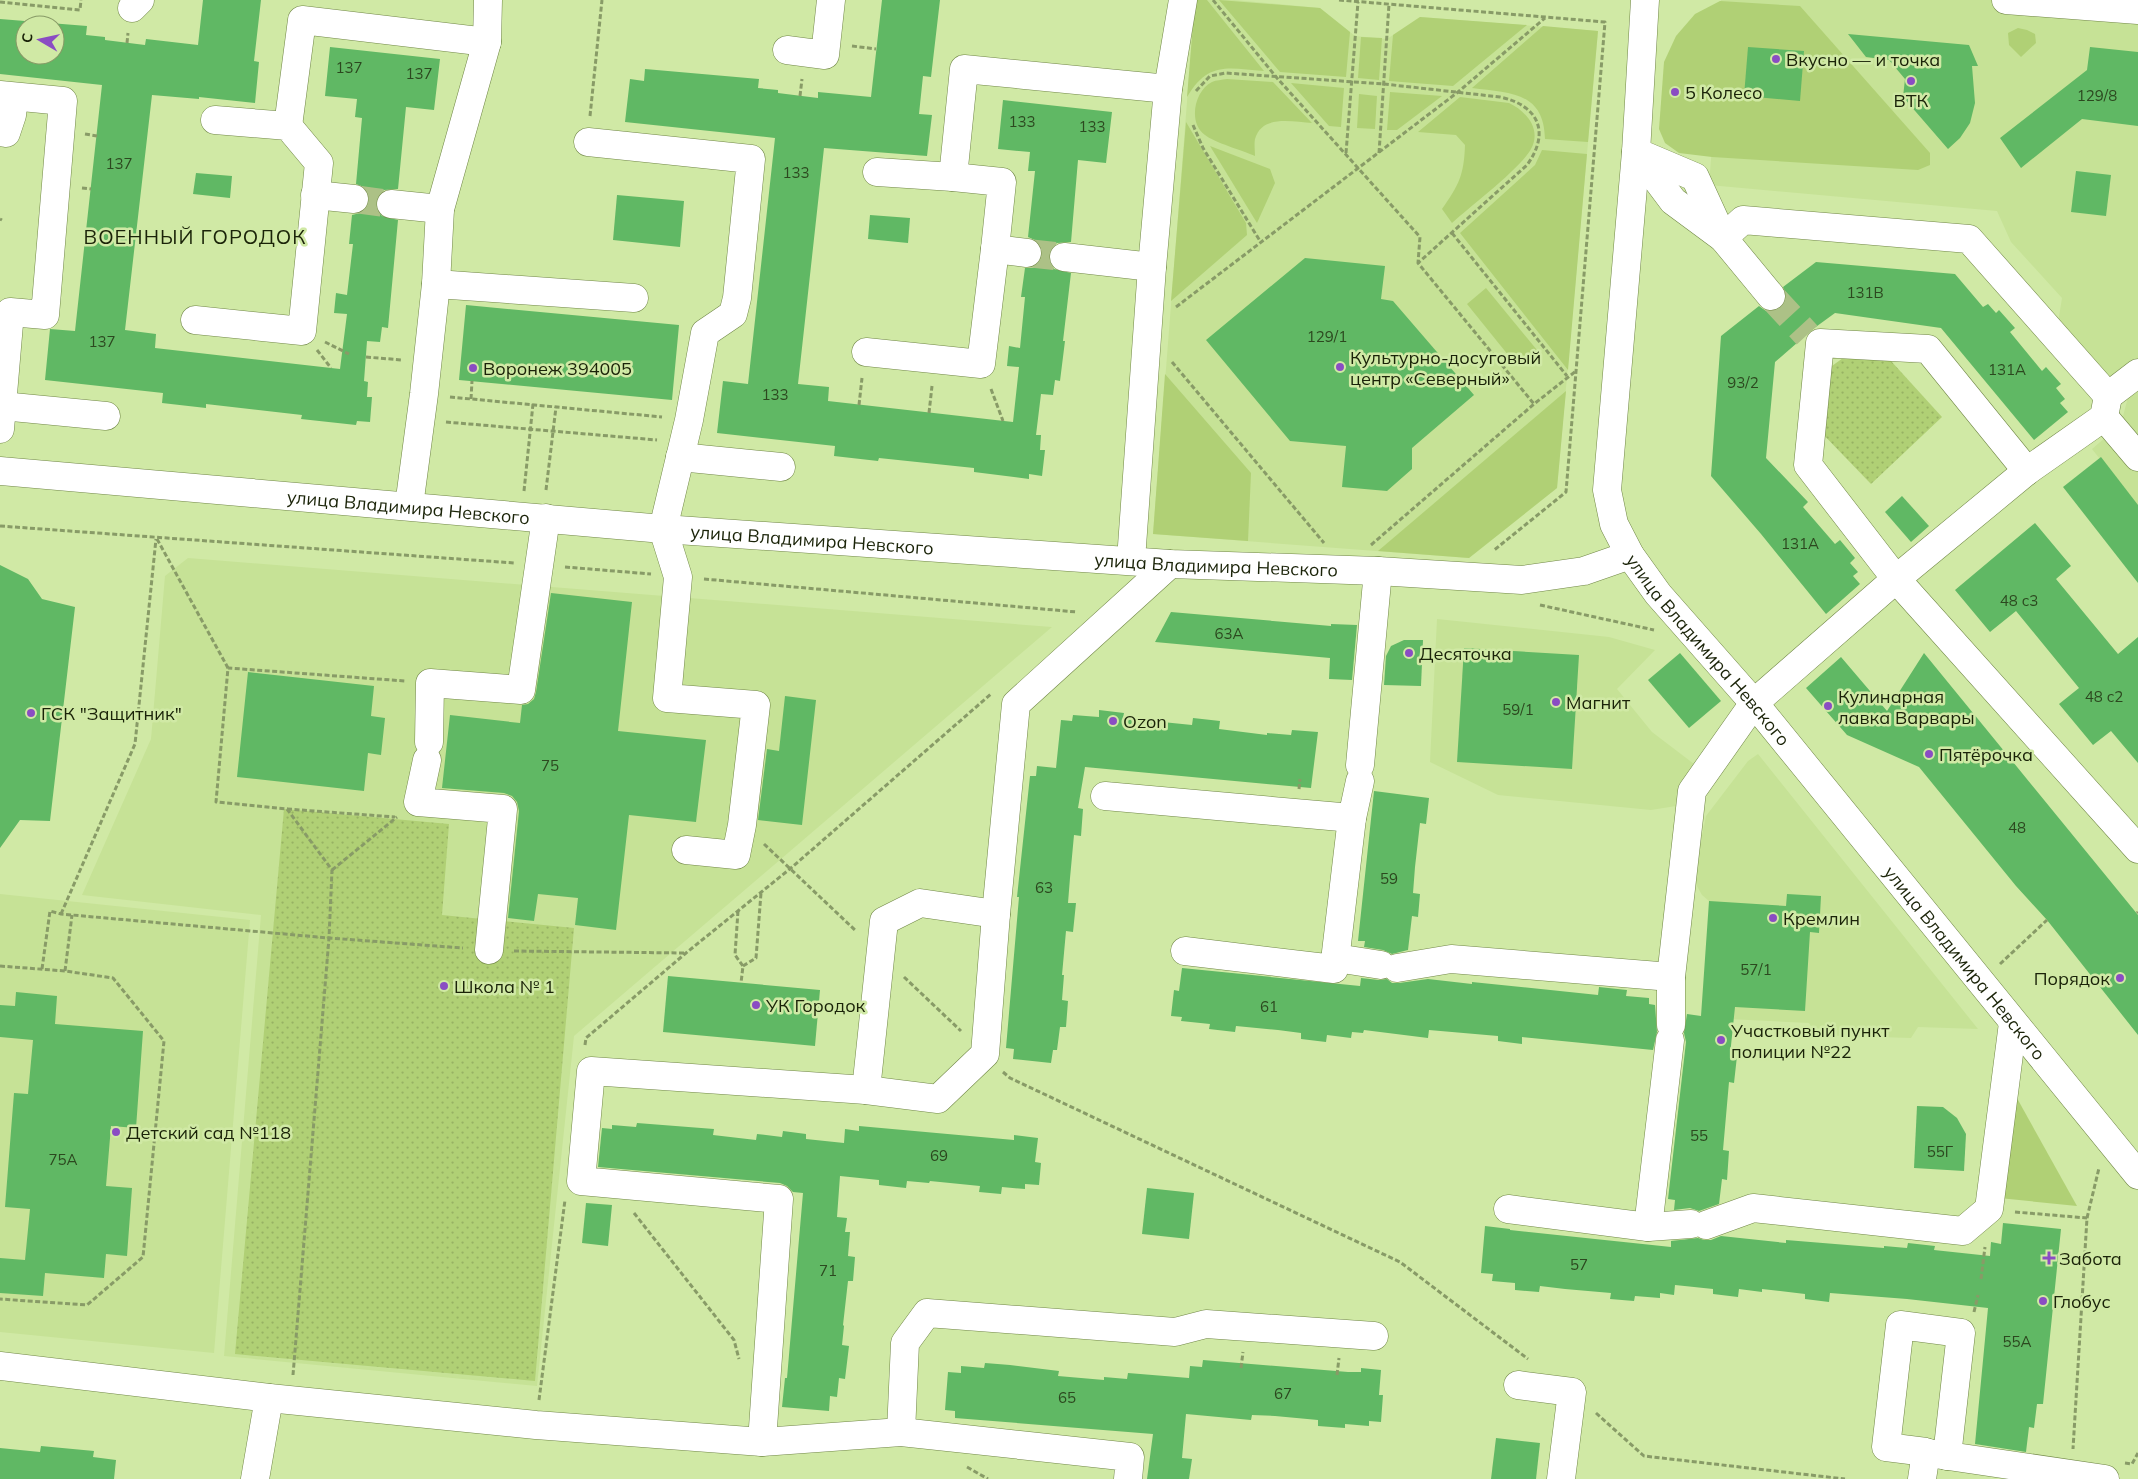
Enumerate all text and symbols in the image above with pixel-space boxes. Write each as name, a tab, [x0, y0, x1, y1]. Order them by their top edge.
north arrow	[15, 15, 65, 65]
text: С	[18, 32, 37, 44]
place label: Вкусно — и точка	[1786, 48, 1940, 71]
marker: Вкусно — и точка	[1770, 53, 1782, 65]
house number: 137	[335, 58, 363, 77]
house number: 137	[405, 64, 433, 83]
marker: ВТК	[1905, 75, 1917, 87]
place label: 5 Колесо	[1685, 81, 1763, 104]
marker: 5 Колесо	[1669, 86, 1681, 98]
house number: 129/8	[2077, 86, 2117, 105]
place label: ВТК	[1894, 89, 1929, 112]
house number: 133	[1008, 112, 1036, 131]
house number: 133	[1078, 117, 1106, 136]
house number: 137	[105, 154, 133, 173]
house number: 133	[782, 163, 810, 182]
district label: ВОЕННЫЙ ГОРОДОК	[84, 224, 306, 249]
house number: 131В	[1846, 283, 1884, 302]
house number: 129/1	[1307, 327, 1347, 346]
house number: 137	[88, 332, 116, 351]
place label: Культурно-досуговый центр «Северный»	[1350, 346, 1541, 390]
place label: Воронеж 394005	[483, 357, 632, 380]
house number: 131А	[1988, 360, 2026, 379]
marker: Культурно-досуговый центр «Северный»	[1334, 361, 1346, 373]
marker: Воронеж 394005	[467, 362, 479, 374]
house number: 93/2	[1727, 373, 1759, 392]
house number: 133	[761, 385, 789, 404]
street label: улица Владимира Невского	[286, 485, 531, 529]
street label: улица Владимира Невского	[690, 519, 934, 559]
house number: 131А	[1781, 534, 1819, 553]
street label: улица Владимира Невского	[1094, 547, 1338, 581]
street label: улица Владимира Невского	[1621, 549, 1795, 750]
house number: 48 с3	[2000, 591, 2038, 610]
house number: 63А	[1214, 624, 1244, 643]
place label: Десяточка	[1419, 642, 1512, 665]
marker: Десяточка	[1403, 647, 1415, 659]
place label: Кулинарная лавка Варвары	[1838, 685, 1975, 729]
house number: 48 с2	[2085, 687, 2123, 706]
place label: Магнит	[1566, 691, 1631, 714]
marker: Магнит	[1550, 696, 1562, 708]
house number: 59/1	[1502, 700, 1534, 719]
marker: Кулинарная лавка Варвары	[1822, 700, 1834, 712]
place label: ГСК "Защитник"	[41, 702, 182, 725]
marker: ГСК "Защитник"	[25, 707, 37, 719]
place label: Ozon	[1123, 710, 1167, 733]
marker: Ozon	[1107, 715, 1119, 727]
place label: Пятёрочка	[1939, 743, 2033, 766]
marker: Пятёрочка	[1923, 748, 1935, 760]
house number: 75	[541, 756, 559, 775]
house number: 48	[2008, 818, 2026, 837]
street label: улица Владимира Невского	[1879, 861, 2051, 1064]
house number: 59	[1380, 869, 1398, 888]
house number: 63	[1035, 878, 1053, 897]
place label: Кремлин	[1783, 907, 1860, 930]
marker: Кремлин	[1767, 912, 1779, 924]
house number: 57/1	[1740, 960, 1772, 979]
place label: Порядок	[2034, 967, 2110, 990]
marker: Порядок	[2114, 972, 2126, 984]
place label: Школа № 1	[454, 975, 555, 998]
marker: Школа № 1	[438, 980, 450, 992]
place label: УК Городок	[765, 994, 866, 1017]
house number: 61	[1260, 997, 1278, 1016]
marker: УК Городок	[750, 999, 762, 1011]
place label: Участковый пункт полиции №22	[1730, 1019, 1890, 1063]
marker: Участковый пункт полиции №22	[1715, 1034, 1727, 1046]
place label: Детский сад №118	[126, 1121, 291, 1144]
marker: Детский сад №118	[110, 1126, 122, 1138]
house number: 55	[1690, 1126, 1708, 1145]
house number: 55Г	[1927, 1142, 1954, 1161]
house number: 69	[930, 1146, 948, 1165]
house number: 75А	[48, 1150, 78, 1169]
place label: Забота	[2059, 1247, 2122, 1270]
marker: Забота	[2043, 1252, 2055, 1264]
house number: 57	[1570, 1255, 1588, 1274]
house number: 71	[819, 1261, 837, 1280]
place label: Глобус	[2053, 1290, 2111, 1313]
marker: Глобус	[2037, 1295, 2049, 1307]
house number: 55А	[2002, 1332, 2032, 1351]
house number: 67	[1274, 1384, 1292, 1403]
house number: 65	[1058, 1388, 1076, 1407]

